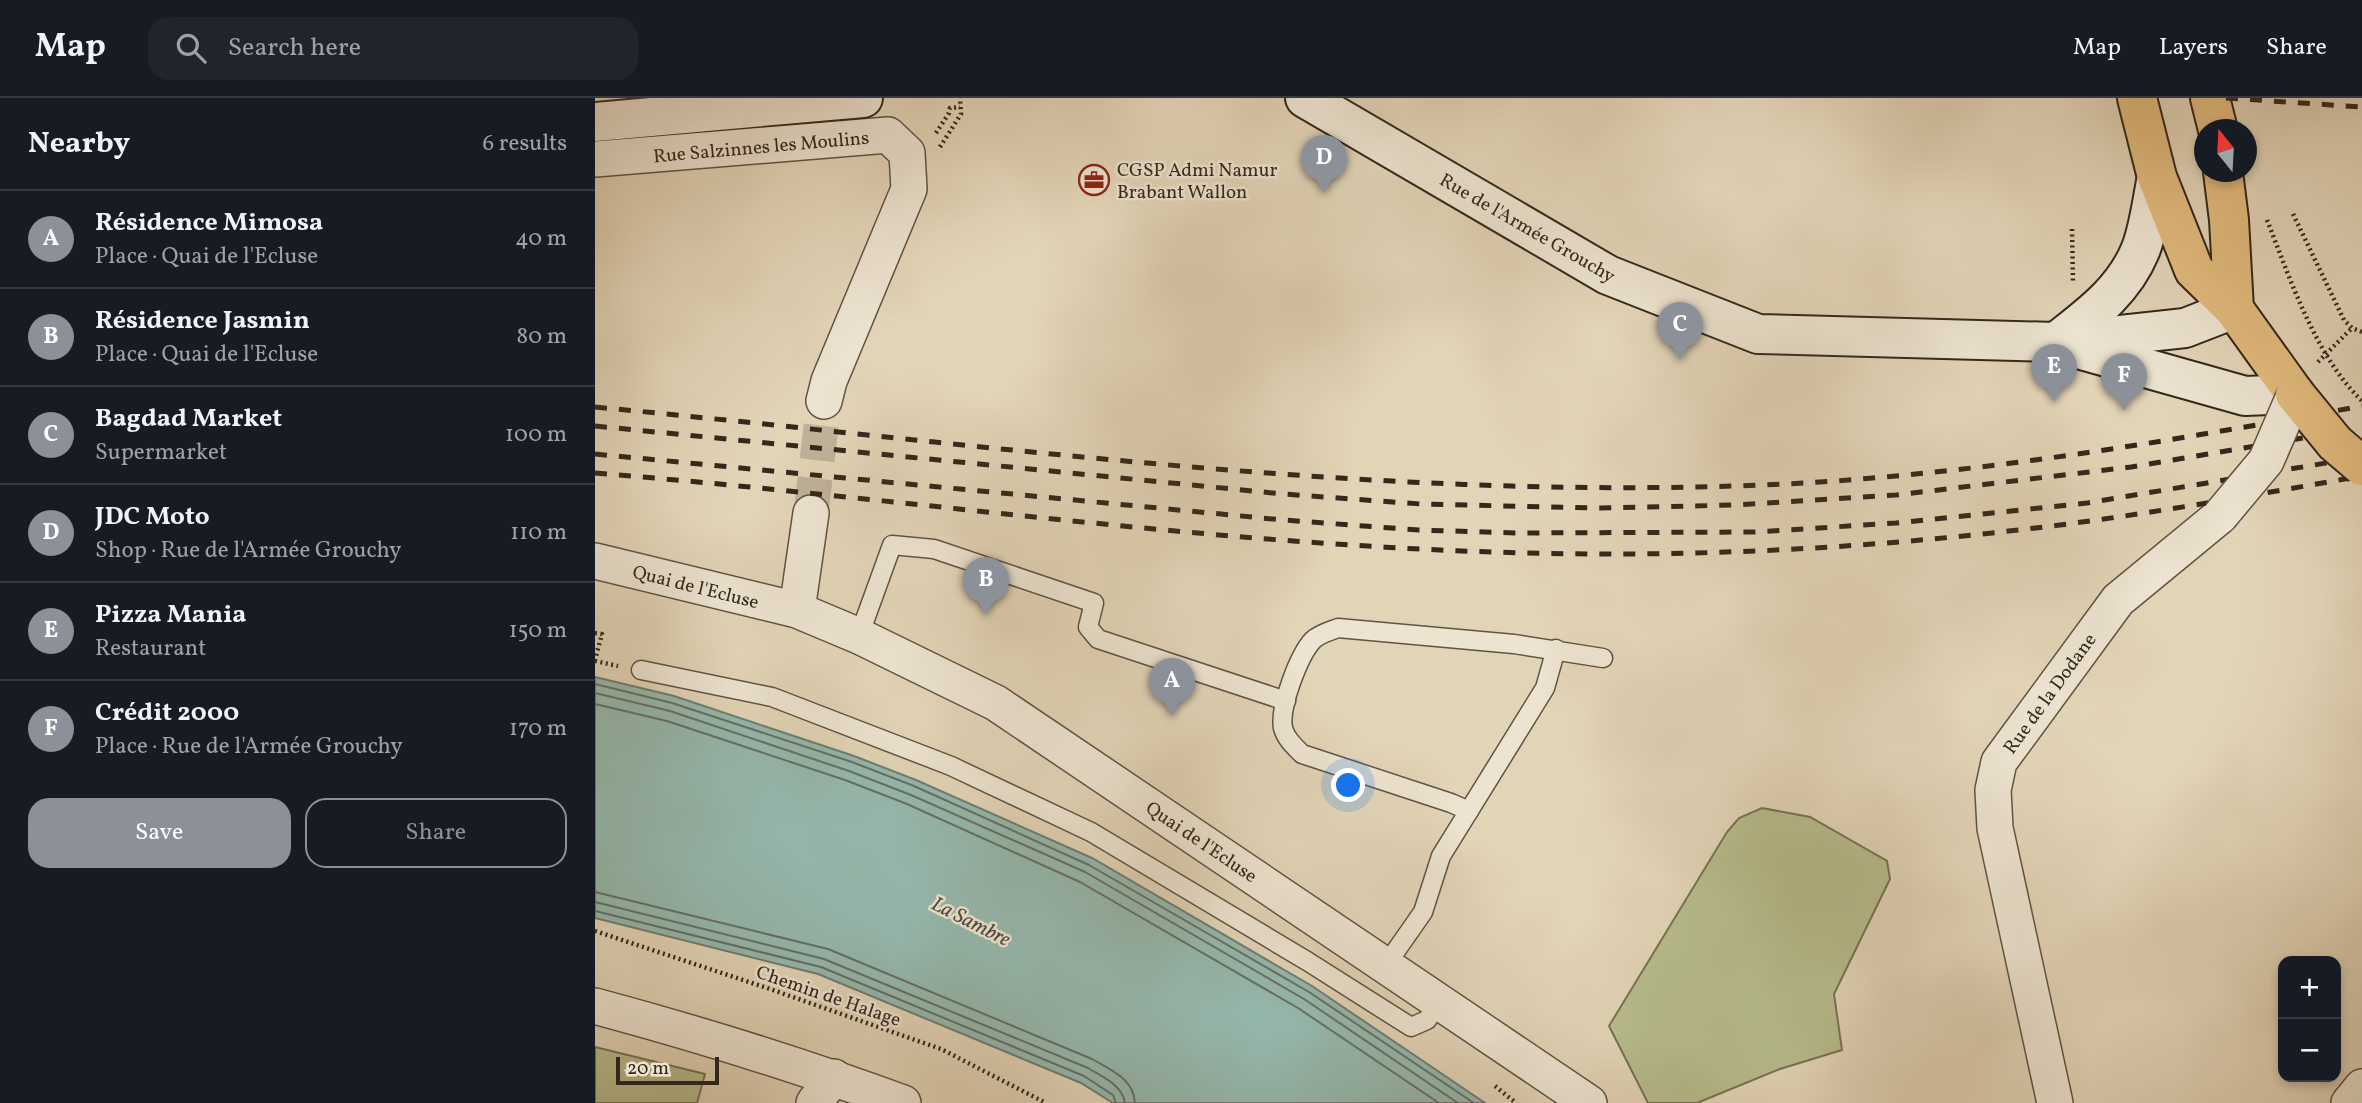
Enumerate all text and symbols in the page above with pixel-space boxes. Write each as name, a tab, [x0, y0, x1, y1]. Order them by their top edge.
search box	[148, 17, 638, 80]
text: Map	[35, 25, 106, 71]
icon: search	[172, 29, 210, 67]
text: Search here	[228, 30, 361, 66]
text: Map	[2073, 31, 2121, 65]
text: Layers	[2159, 31, 2228, 65]
text: Share	[2266, 31, 2327, 65]
north arrow	[2194, 119, 2257, 182]
text: Nearby	[28, 123, 130, 165]
street label: Rue Salzinnes les Moulins	[652, 126, 870, 170]
text: 6 results	[483, 128, 567, 160]
pin: D	[1301, 135, 1347, 193]
place label: CGSP Admi Namur Brabant Wallon	[1117, 158, 1277, 206]
office icon: CGSP Admi Namur Brabant Wallon	[1077, 163, 1111, 197]
street label: Rue de l'Armée Grouchy	[1434, 168, 1620, 290]
text: Résidence Mimosa	[95, 205, 323, 241]
text: A	[43, 223, 59, 255]
text: 40 m	[515, 223, 567, 255]
text: Place · Quai de l'Ecluse	[95, 241, 318, 273]
pin: C	[1657, 302, 1703, 360]
text: Résidence Jasmin	[95, 303, 310, 339]
text: B	[43, 321, 59, 353]
text: 80 m	[517, 321, 567, 353]
text: Place · Quai de l'Ecluse	[95, 339, 318, 371]
pin: E	[2031, 344, 2077, 402]
pin: F	[2101, 353, 2147, 411]
text: Bagdad Market	[95, 401, 282, 437]
text: C	[44, 419, 58, 451]
text: 100 m	[505, 419, 567, 451]
text: Supermarket	[95, 437, 227, 469]
text: JDC Moto	[95, 499, 210, 535]
text: D	[43, 517, 59, 549]
text: 110 m	[510, 517, 567, 549]
text: Shop · Rue de l'Armée Grouchy	[95, 535, 402, 567]
pin: B	[963, 557, 1009, 615]
street label: Quai de l'Ecluse	[630, 560, 761, 616]
text: Pizza Mania	[95, 597, 247, 633]
text: E	[44, 615, 58, 647]
text: 150 m	[509, 615, 567, 647]
street label: Rue de la Dodane	[1998, 628, 2103, 760]
text: Restaurant	[95, 633, 206, 665]
pin: A	[1149, 658, 1195, 716]
text: Crédit 2000	[95, 695, 239, 731]
text: F	[44, 713, 58, 745]
text: 170 m	[509, 713, 567, 745]
text: Place · Rue de l'Armée Grouchy	[95, 731, 403, 763]
your location	[1331, 768, 1365, 802]
street label: Quai de l'Ecluse	[1140, 796, 1262, 890]
button: Save	[28, 798, 291, 868]
button: Share	[305, 798, 567, 868]
water label: La Sambre	[926, 890, 1015, 955]
map controls	[2278, 956, 2341, 1082]
button: +	[2278, 956, 2341, 1019]
street label: Chemin de Halage	[752, 960, 904, 1034]
button: −	[2278, 1019, 2341, 1082]
scale bar	[616, 1054, 719, 1086]
text: 20 m	[627, 1056, 669, 1082]

